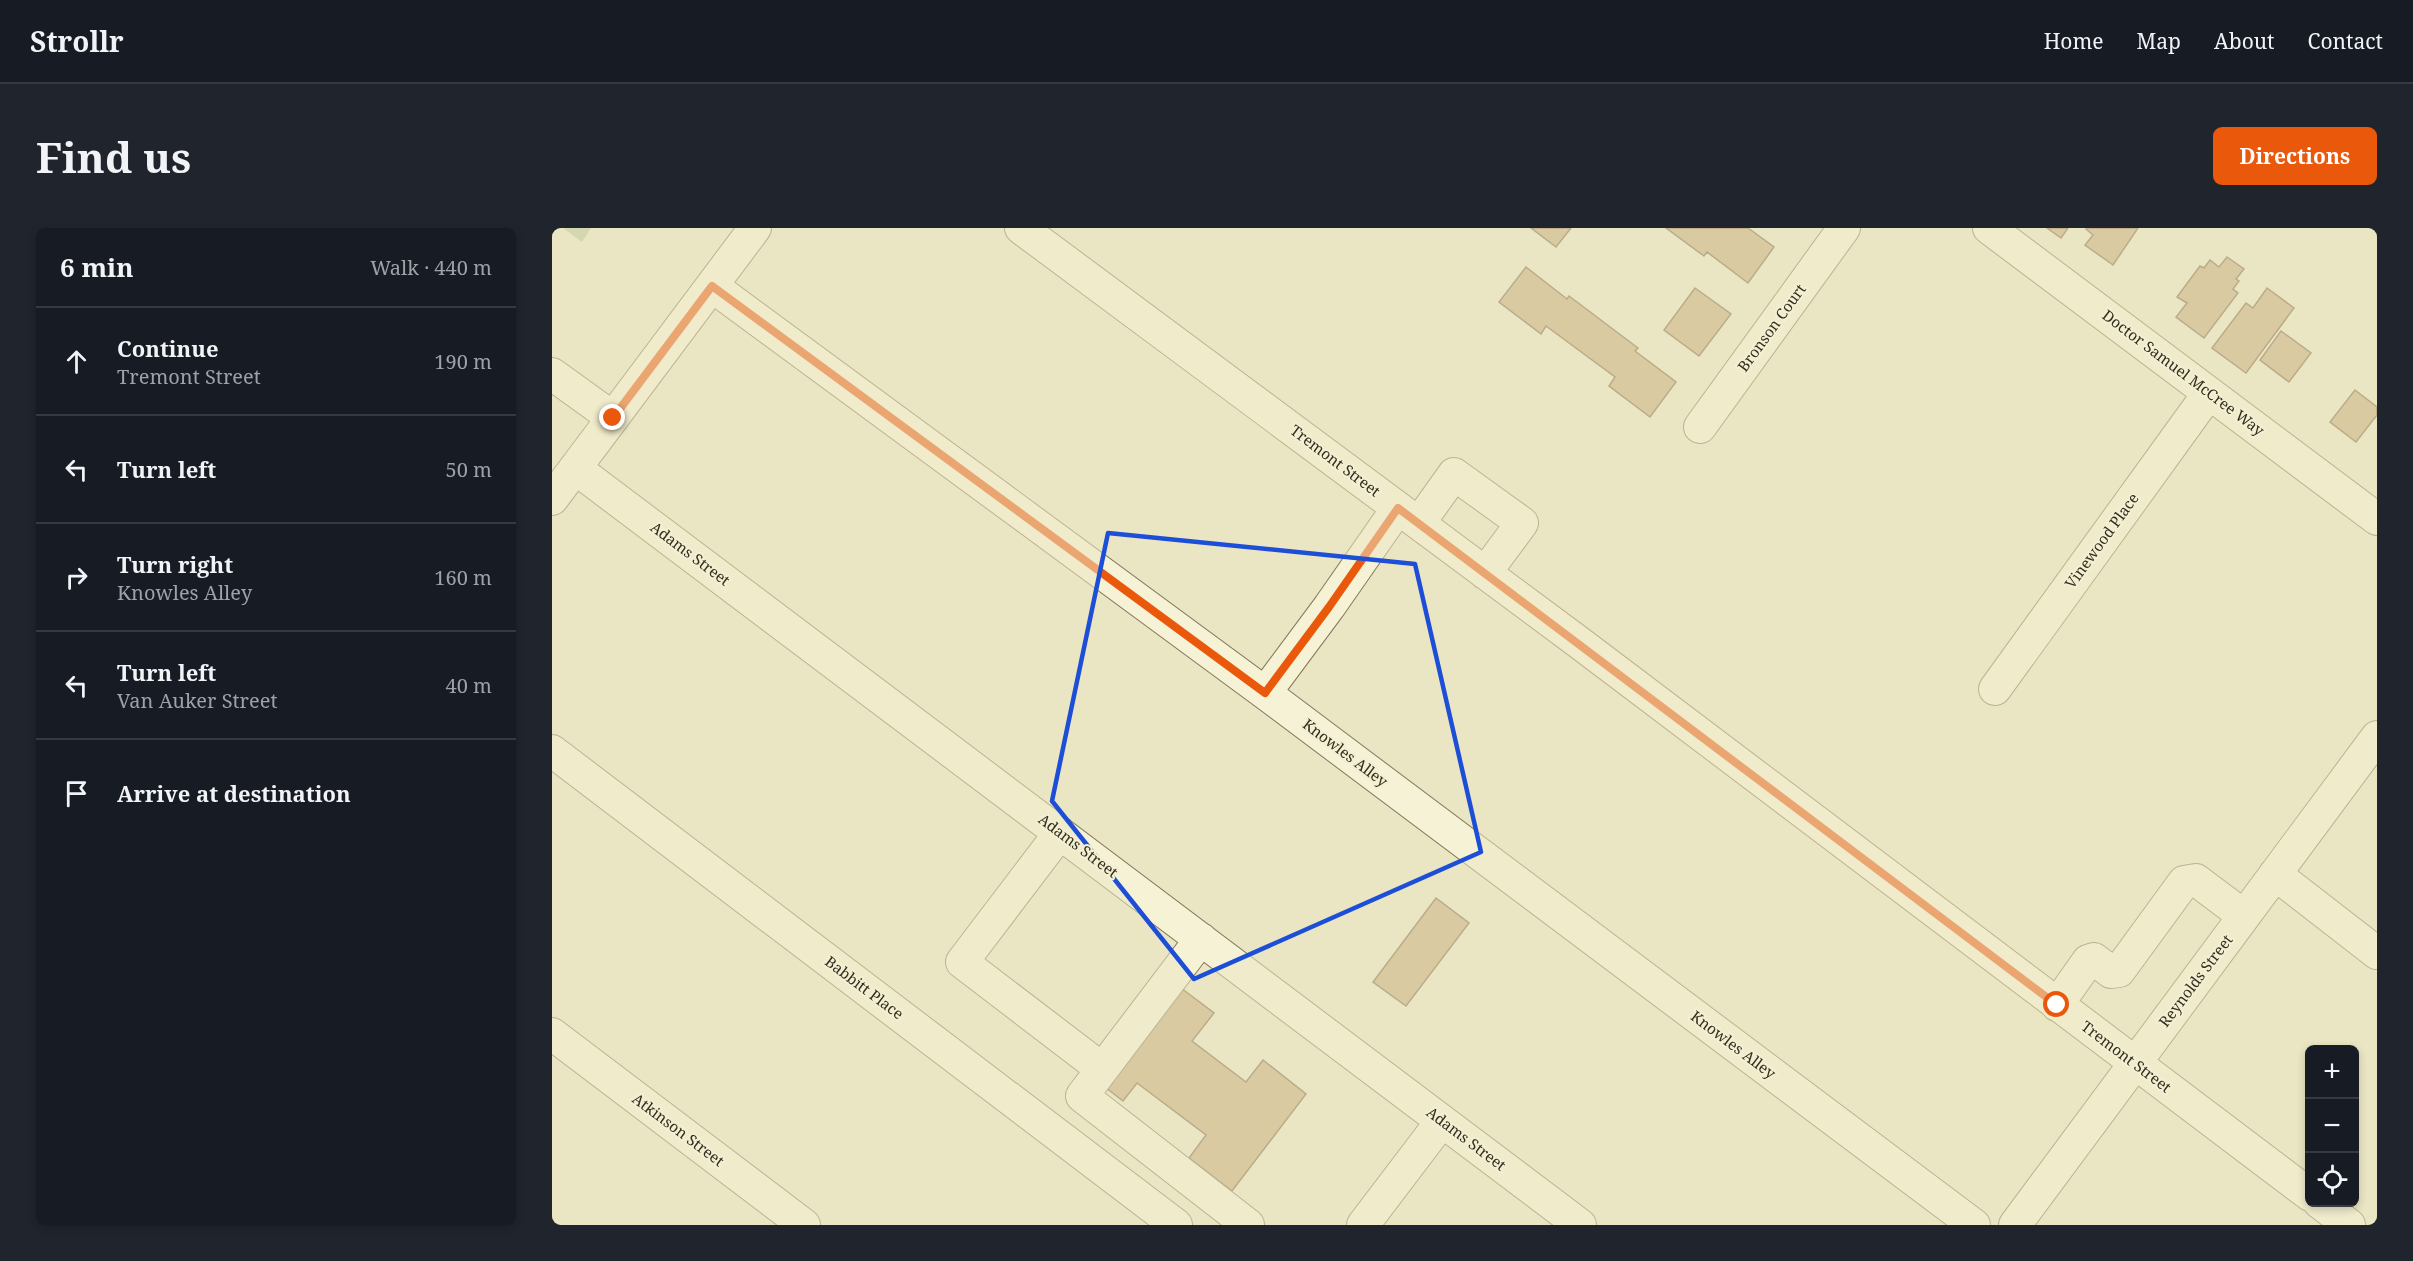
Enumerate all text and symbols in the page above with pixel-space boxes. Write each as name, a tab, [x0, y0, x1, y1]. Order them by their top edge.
text: Strollr	[30, 22, 124, 60]
text: Home	[2044, 27, 2104, 55]
text: Map	[2137, 27, 2181, 55]
text: About	[2214, 27, 2275, 55]
text: Contact	[2308, 27, 2383, 55]
button: Directions	[2213, 127, 2377, 185]
text: Find us	[36, 128, 191, 185]
text: 6 min	[60, 249, 134, 285]
text: Walk · 440 m	[370, 254, 492, 281]
street label: Bronson Court	[1733, 279, 1810, 375]
street label: Doctor Samuel McCree Way	[2099, 305, 2269, 440]
text: Continue	[117, 333, 219, 363]
icon: ahead	[60, 345, 93, 378]
text: 190 m	[434, 348, 492, 375]
text: Tremont Street	[117, 363, 261, 390]
route end	[599, 404, 625, 430]
street label: Tremont Street	[1287, 420, 1385, 501]
icon: left	[60, 453, 93, 486]
text: Turn left	[117, 454, 216, 484]
text: 50 m	[446, 456, 492, 483]
street label: Vinewood Place	[2060, 489, 2143, 592]
street label: Adams Street	[647, 517, 734, 590]
text: Turn right	[117, 549, 233, 579]
icon: right	[60, 561, 93, 594]
text: 160 m	[434, 564, 492, 591]
text: Knowles Alley	[117, 579, 252, 606]
text: Turn left	[117, 657, 216, 687]
icon: left	[60, 669, 93, 702]
text: 40 m	[446, 672, 492, 699]
text: Van Auker Street	[117, 687, 277, 714]
street label: Knowles Alley	[1299, 714, 1393, 791]
icon: arrive	[60, 777, 93, 810]
text: Arrive at destination	[117, 778, 351, 808]
street label: Adams Street	[1035, 809, 1122, 882]
street label: Reynolds Street	[2154, 930, 2237, 1031]
street label: Babbitt Place	[821, 951, 908, 1023]
route start	[2043, 991, 2069, 1017]
street label: Knowles Alley	[1687, 1006, 1781, 1083]
street label: Tremont Street	[2078, 1016, 2176, 1097]
map controls	[2305, 1045, 2359, 1207]
button: +	[2305, 1045, 2359, 1099]
street label: Atkinson Street	[629, 1088, 729, 1170]
button: −	[2305, 1099, 2359, 1153]
street label: Adams Street	[1423, 1102, 1510, 1175]
button: locate	[2305, 1153, 2359, 1207]

